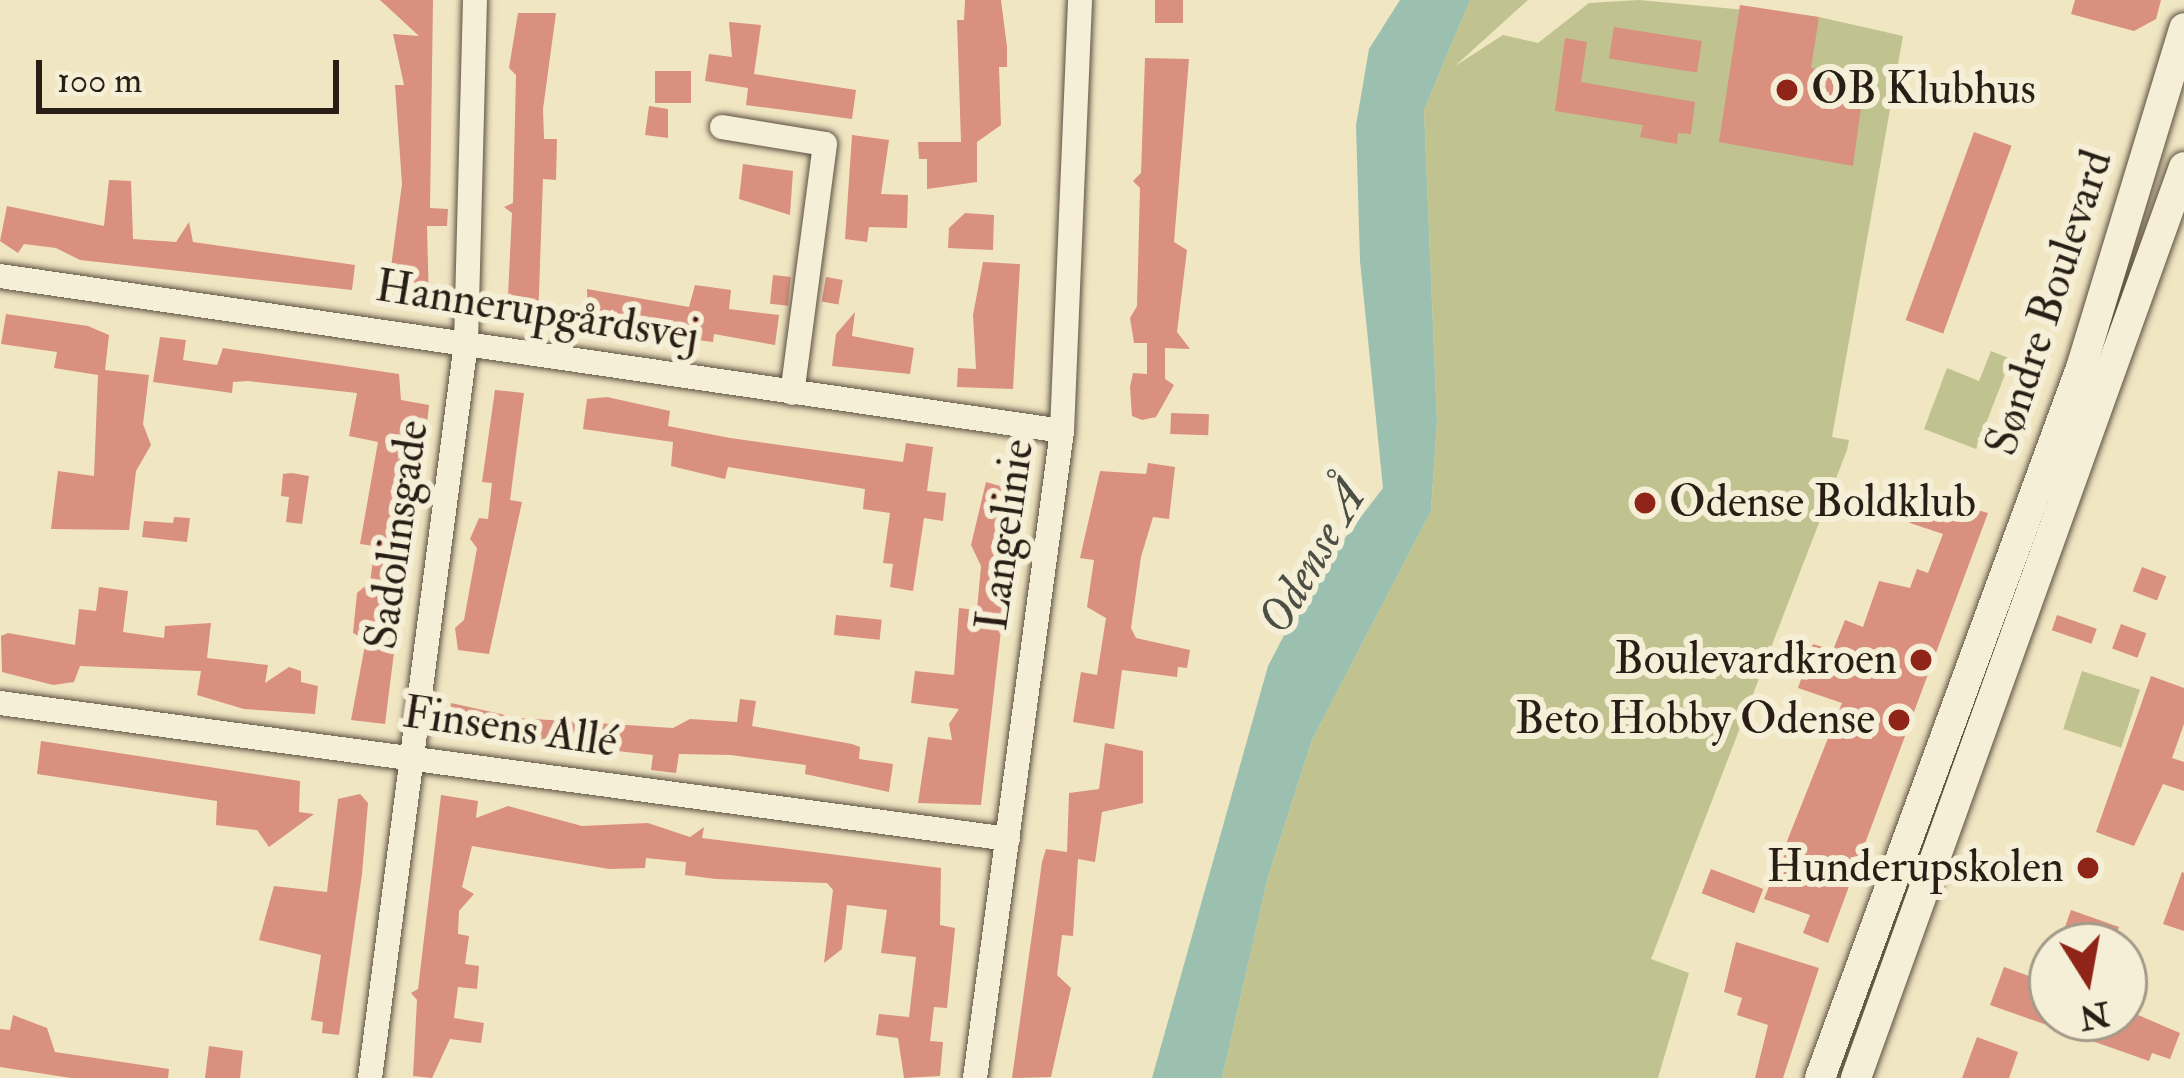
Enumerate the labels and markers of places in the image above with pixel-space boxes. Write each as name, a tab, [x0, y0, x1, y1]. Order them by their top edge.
place label: OB Klubhus	[1811, 63, 2036, 117]
marker: OB Klubhus	[1774, 77, 1800, 103]
place label: Odense Boldklub	[1669, 476, 1976, 530]
marker: Odense Boldklub	[1632, 490, 1658, 516]
place label: Boulevardkroen	[1614, 633, 1897, 687]
marker: Boulevardkroen	[1908, 647, 1934, 673]
place label: Beto Hobby Odense	[1515, 693, 1875, 747]
marker: Beto Hobby Odense	[1886, 707, 1912, 733]
place label: Hunderupskolen	[1766, 841, 2064, 895]
marker: Hunderupskolen	[2075, 855, 2101, 881]

